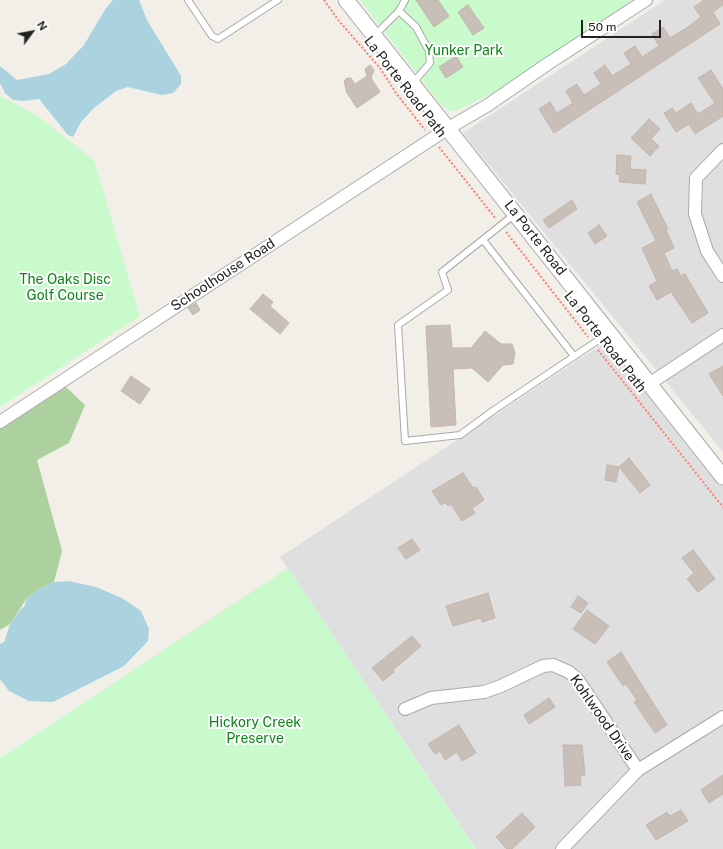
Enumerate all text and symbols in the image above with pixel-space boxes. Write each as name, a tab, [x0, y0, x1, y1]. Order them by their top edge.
north arrow	[12, 12, 52, 52]
scale bar	[583, 12, 663, 38]
text: N	[35, 19, 50, 32]
text: 50 m	[588, 20, 616, 34]
street label: La Porte Road Path	[360, 33, 450, 141]
park label: Yunker Park	[425, 43, 503, 59]
street label: La Porte Road	[500, 197, 570, 279]
street label: Schoolhouse Road	[168, 235, 278, 315]
park label: The Oaks Disc Golf Course	[19, 272, 111, 304]
street label: La Porte Road Path	[560, 288, 650, 396]
street label: Kohlwood Drive	[566, 672, 638, 764]
park label: Hickory Creek Preserve	[209, 715, 301, 748]

